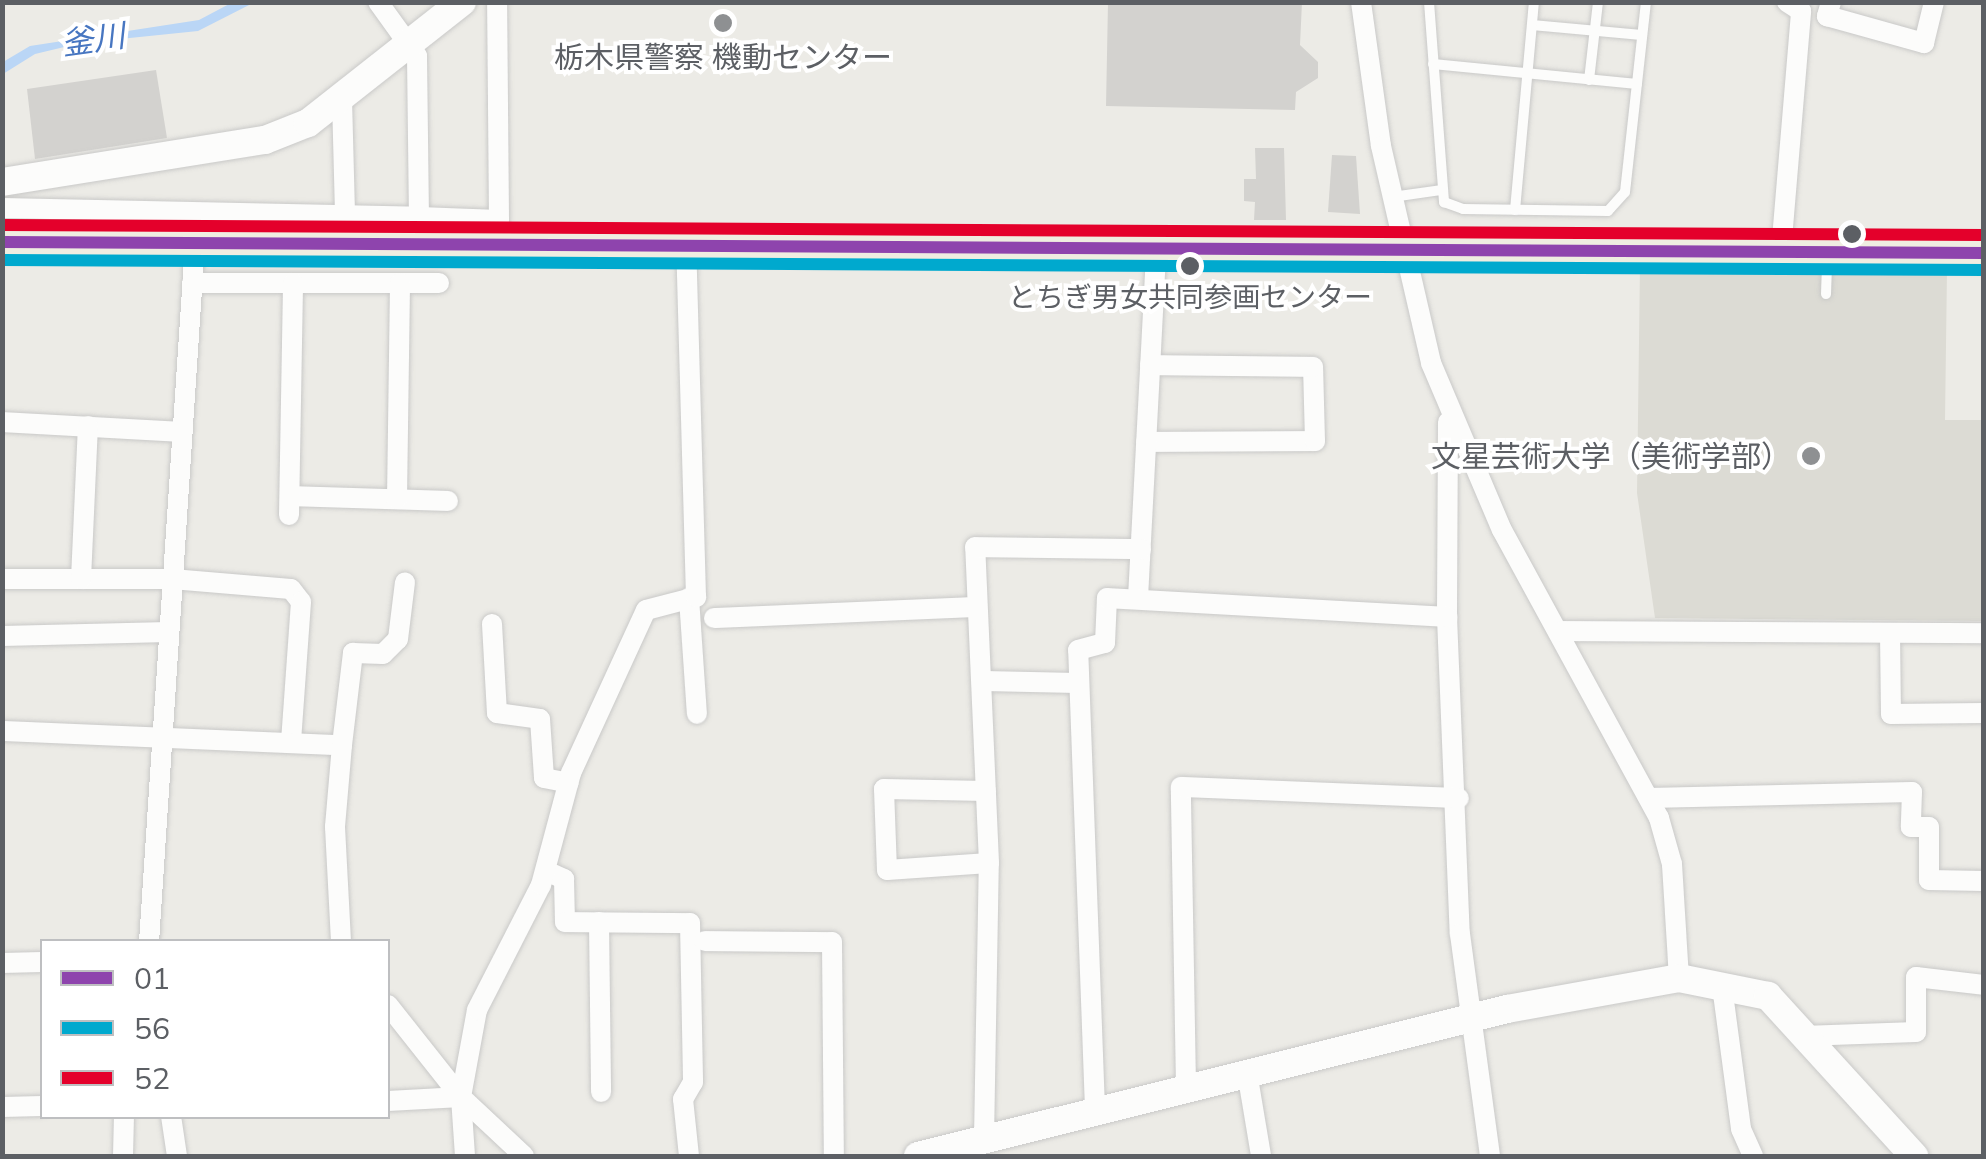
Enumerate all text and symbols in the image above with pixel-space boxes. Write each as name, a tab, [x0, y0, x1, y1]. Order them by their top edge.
marker: 栃木県警察 機動センター	[712, 12, 734, 34]
water label: 釜川	[59, 16, 127, 62]
place label: 栃木県警察 機動センター	[554, 39, 892, 75]
unlabelled marker	[1842, 224, 1862, 244]
marker: とちぎ男女共同参画センター	[1180, 256, 1200, 276]
place label: とちぎ男女共同参画センター	[1008, 280, 1372, 314]
place label: 文星芸術大学（美術学部）	[1431, 438, 1791, 474]
marker: 文星芸術大学（美術学部）	[1800, 445, 1822, 467]
legend	[40, 939, 390, 1119]
text: 01	[134, 959, 170, 997]
text: 56	[134, 1009, 170, 1047]
text: 52	[134, 1059, 170, 1097]

